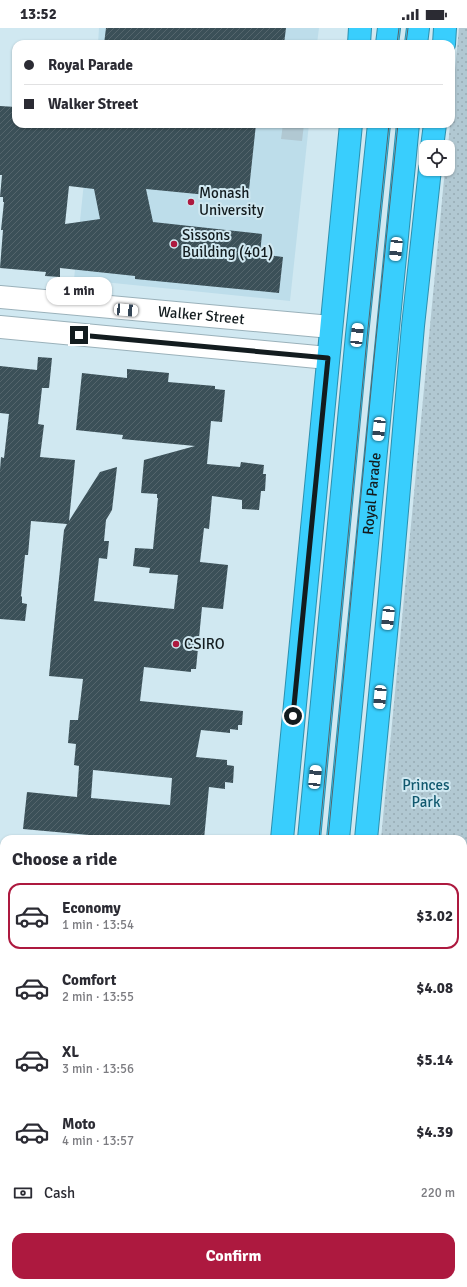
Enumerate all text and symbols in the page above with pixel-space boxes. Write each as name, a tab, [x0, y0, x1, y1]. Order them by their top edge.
text: 13:52	[20, 5, 57, 23]
text: Royal Parade	[48, 56, 133, 74]
text: Walker Street	[48, 95, 138, 113]
map controls	[419, 140, 455, 176]
button: locate	[419, 140, 455, 176]
place label: Monash University	[199, 184, 264, 219]
marker: Monash University	[186, 197, 196, 207]
place label: Sissons Building (401)	[182, 226, 273, 261]
car	[389, 236, 403, 262]
marker: Sissons Building (401)	[169, 239, 179, 249]
callout: 1 min	[46, 277, 112, 305]
text: 1 min	[63, 283, 95, 299]
street label: Walker Street	[157, 302, 245, 328]
car	[114, 303, 138, 317]
car	[350, 322, 364, 348]
route end	[70, 326, 88, 344]
car	[372, 416, 386, 442]
street label: Royal Parade	[359, 452, 385, 536]
car	[381, 605, 395, 631]
place label: CSIRO	[184, 635, 225, 653]
marker: CSIRO	[171, 639, 181, 649]
car	[373, 685, 387, 709]
route start	[284, 707, 302, 725]
car	[308, 764, 322, 790]
park label: Princes Park	[402, 776, 450, 811]
text: Choose a ride	[12, 848, 117, 870]
icon: car	[14, 898, 50, 934]
text: Economy	[62, 899, 121, 917]
text: $3.02	[416, 907, 453, 925]
text: 1 min · 13:54	[62, 917, 134, 933]
icon: car	[14, 970, 50, 1006]
text: Comfort	[62, 971, 116, 989]
text: $4.08	[416, 979, 453, 997]
text: 2 min · 13:55	[62, 989, 134, 1005]
icon: car	[14, 1042, 50, 1078]
text: XL	[62, 1043, 79, 1061]
text: $5.14	[416, 1051, 453, 1069]
text: 3 min · 13:56	[62, 1061, 134, 1077]
icon: car	[14, 1114, 50, 1150]
text: Moto	[62, 1115, 96, 1133]
text: $4.39	[416, 1123, 453, 1141]
text: 4 min · 13:57	[62, 1133, 134, 1149]
icon: cash	[12, 1182, 34, 1204]
text: Cash	[44, 1184, 75, 1202]
text: 220 m	[421, 1185, 455, 1201]
button: Confirm	[12, 1233, 455, 1279]

